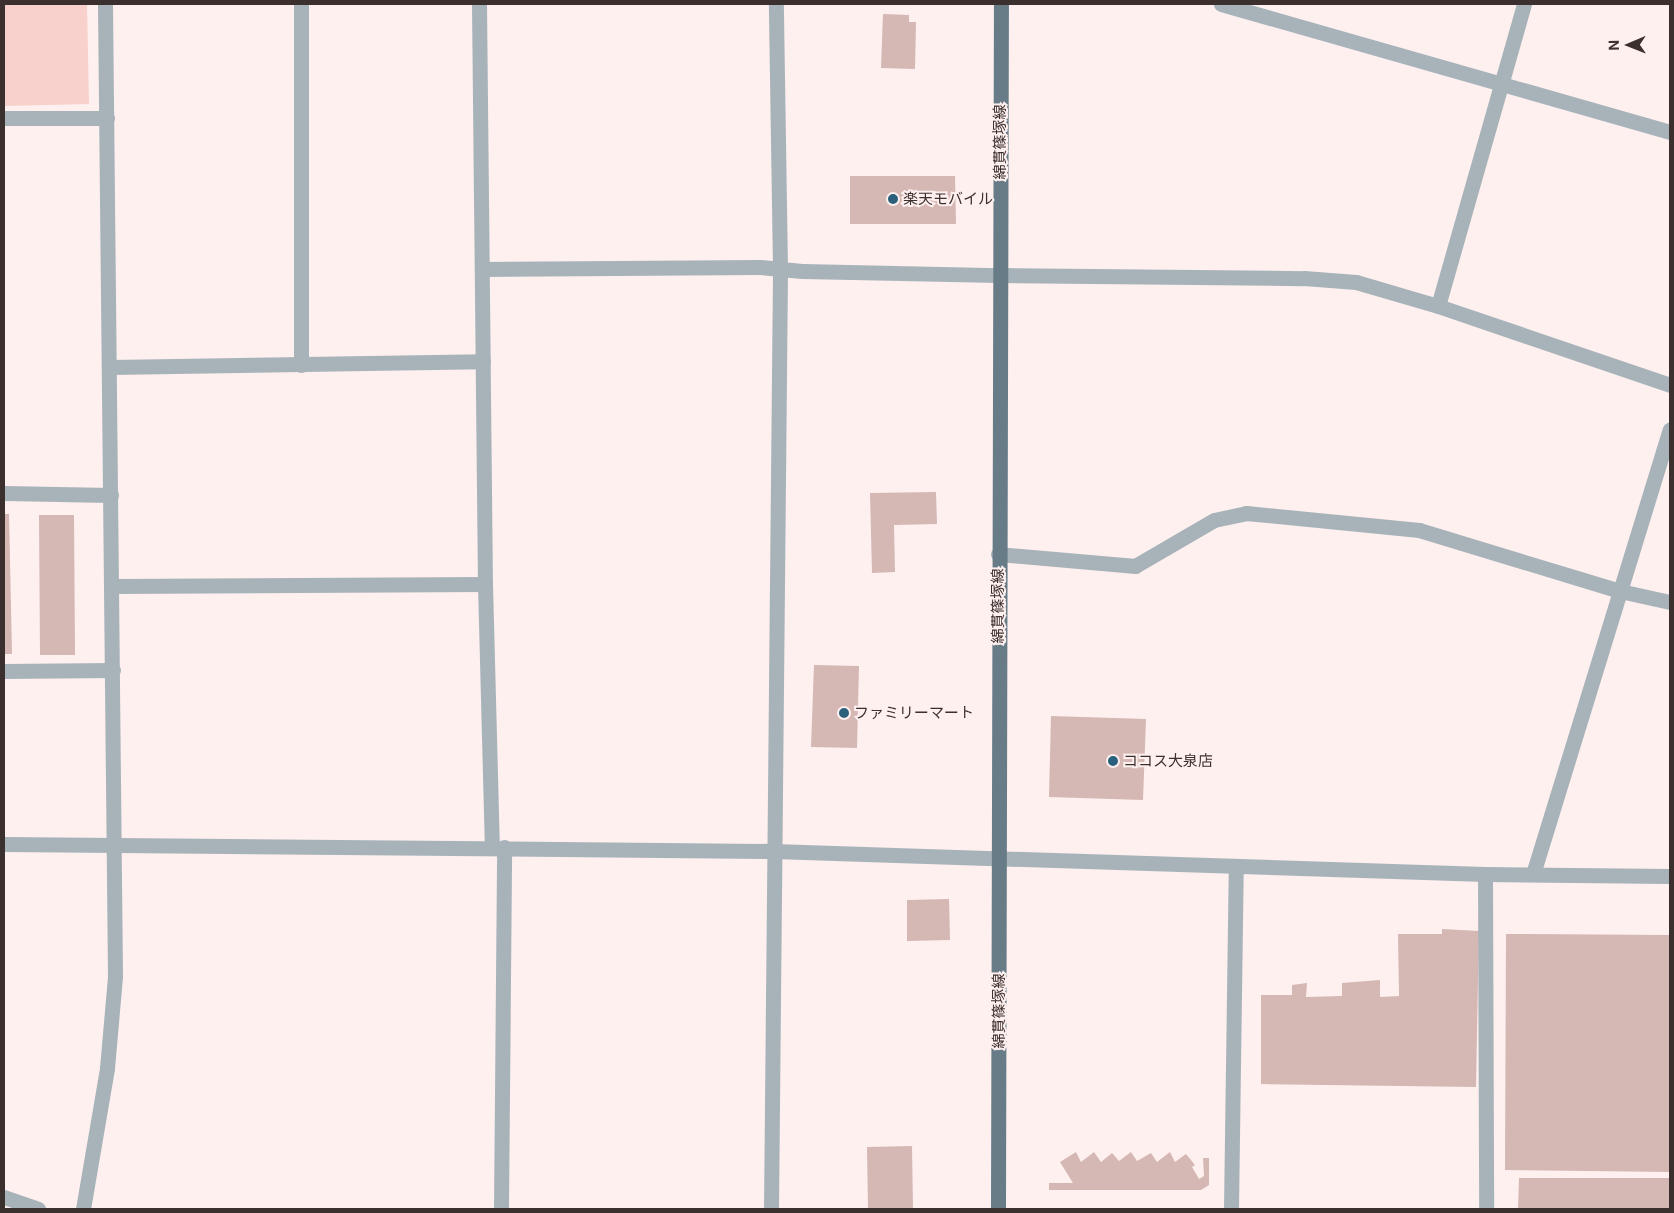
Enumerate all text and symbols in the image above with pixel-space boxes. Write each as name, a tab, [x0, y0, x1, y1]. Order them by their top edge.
north arrow	[1604, 20, 1654, 70]
text: N	[1605, 40, 1622, 51]
street label: 綿貫篠塚線	[991, 105, 1009, 179]
place label: 楽天モバイル	[903, 190, 993, 208]
marker: 楽天モバイル	[887, 193, 899, 205]
street label: 綿貫篠塚線	[989, 569, 1007, 643]
place label: ファミリーマート	[854, 704, 974, 722]
marker: ファミリーマート	[838, 707, 850, 719]
place label: ココス大泉店	[1123, 752, 1213, 770]
marker: ココス大泉店	[1107, 755, 1119, 767]
street label: 綿貫篠塚線	[990, 974, 1008, 1048]

